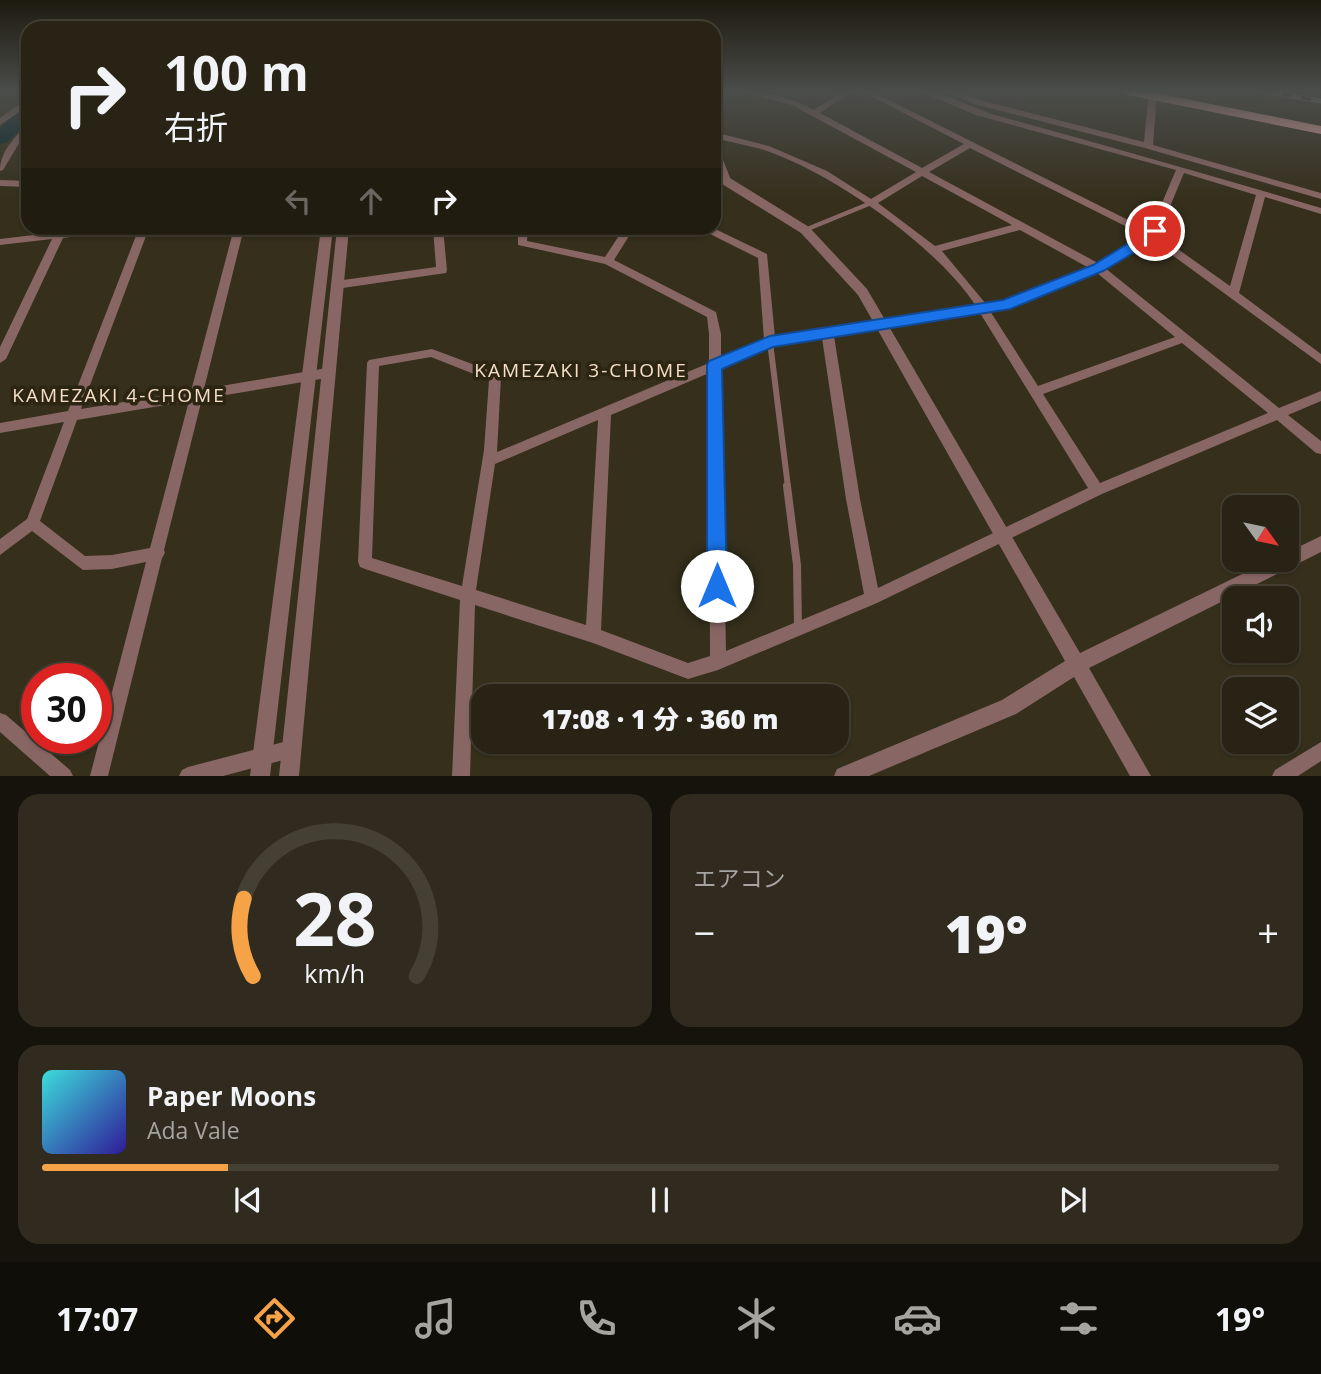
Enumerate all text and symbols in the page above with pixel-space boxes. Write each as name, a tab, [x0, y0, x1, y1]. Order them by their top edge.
text: 100 m	[164, 39, 309, 105]
icon: right	[49, 49, 140, 140]
text: 右折	[164, 105, 228, 148]
icon: left	[279, 182, 317, 220]
icon: ahead	[352, 182, 390, 220]
icon: right	[425, 182, 463, 220]
pin	[1125, 201, 1185, 261]
icon: arrive	[1136, 212, 1174, 250]
district label: KAMEZAKI 3-CHOME	[474, 357, 688, 383]
district label: KAMEZAKI 4-CHOME	[12, 382, 226, 408]
north arrow	[1222, 495, 1298, 572]
map controls	[1222, 495, 1299, 754]
position arrow	[680, 549, 754, 623]
button: sound	[1222, 586, 1299, 663]
speed limit sign: 30	[21, 663, 112, 754]
button: layers	[1222, 677, 1299, 754]
text: 17:08 · 1 分 · 360 m	[542, 701, 778, 737]
text: エアコン	[694, 862, 786, 894]
text: 28	[293, 869, 376, 968]
text: 19°	[945, 897, 1028, 968]
text: −	[694, 906, 715, 958]
text: +	[1257, 906, 1279, 958]
text: km/h	[304, 956, 365, 990]
text: Paper Moons	[147, 1078, 316, 1114]
text: Ada Vale	[147, 1114, 240, 1146]
icon: previous	[229, 1181, 267, 1219]
icon: pause	[641, 1181, 679, 1219]
icon: next	[1054, 1181, 1092, 1219]
icon: directions	[250, 1294, 299, 1343]
icon: music	[411, 1294, 460, 1343]
icon: phone	[572, 1294, 621, 1343]
icon: climate	[732, 1294, 781, 1343]
icon: car	[893, 1294, 942, 1343]
icon: filters	[1054, 1294, 1103, 1343]
text: 17:07	[56, 1297, 138, 1340]
text: 19°	[1215, 1297, 1265, 1340]

